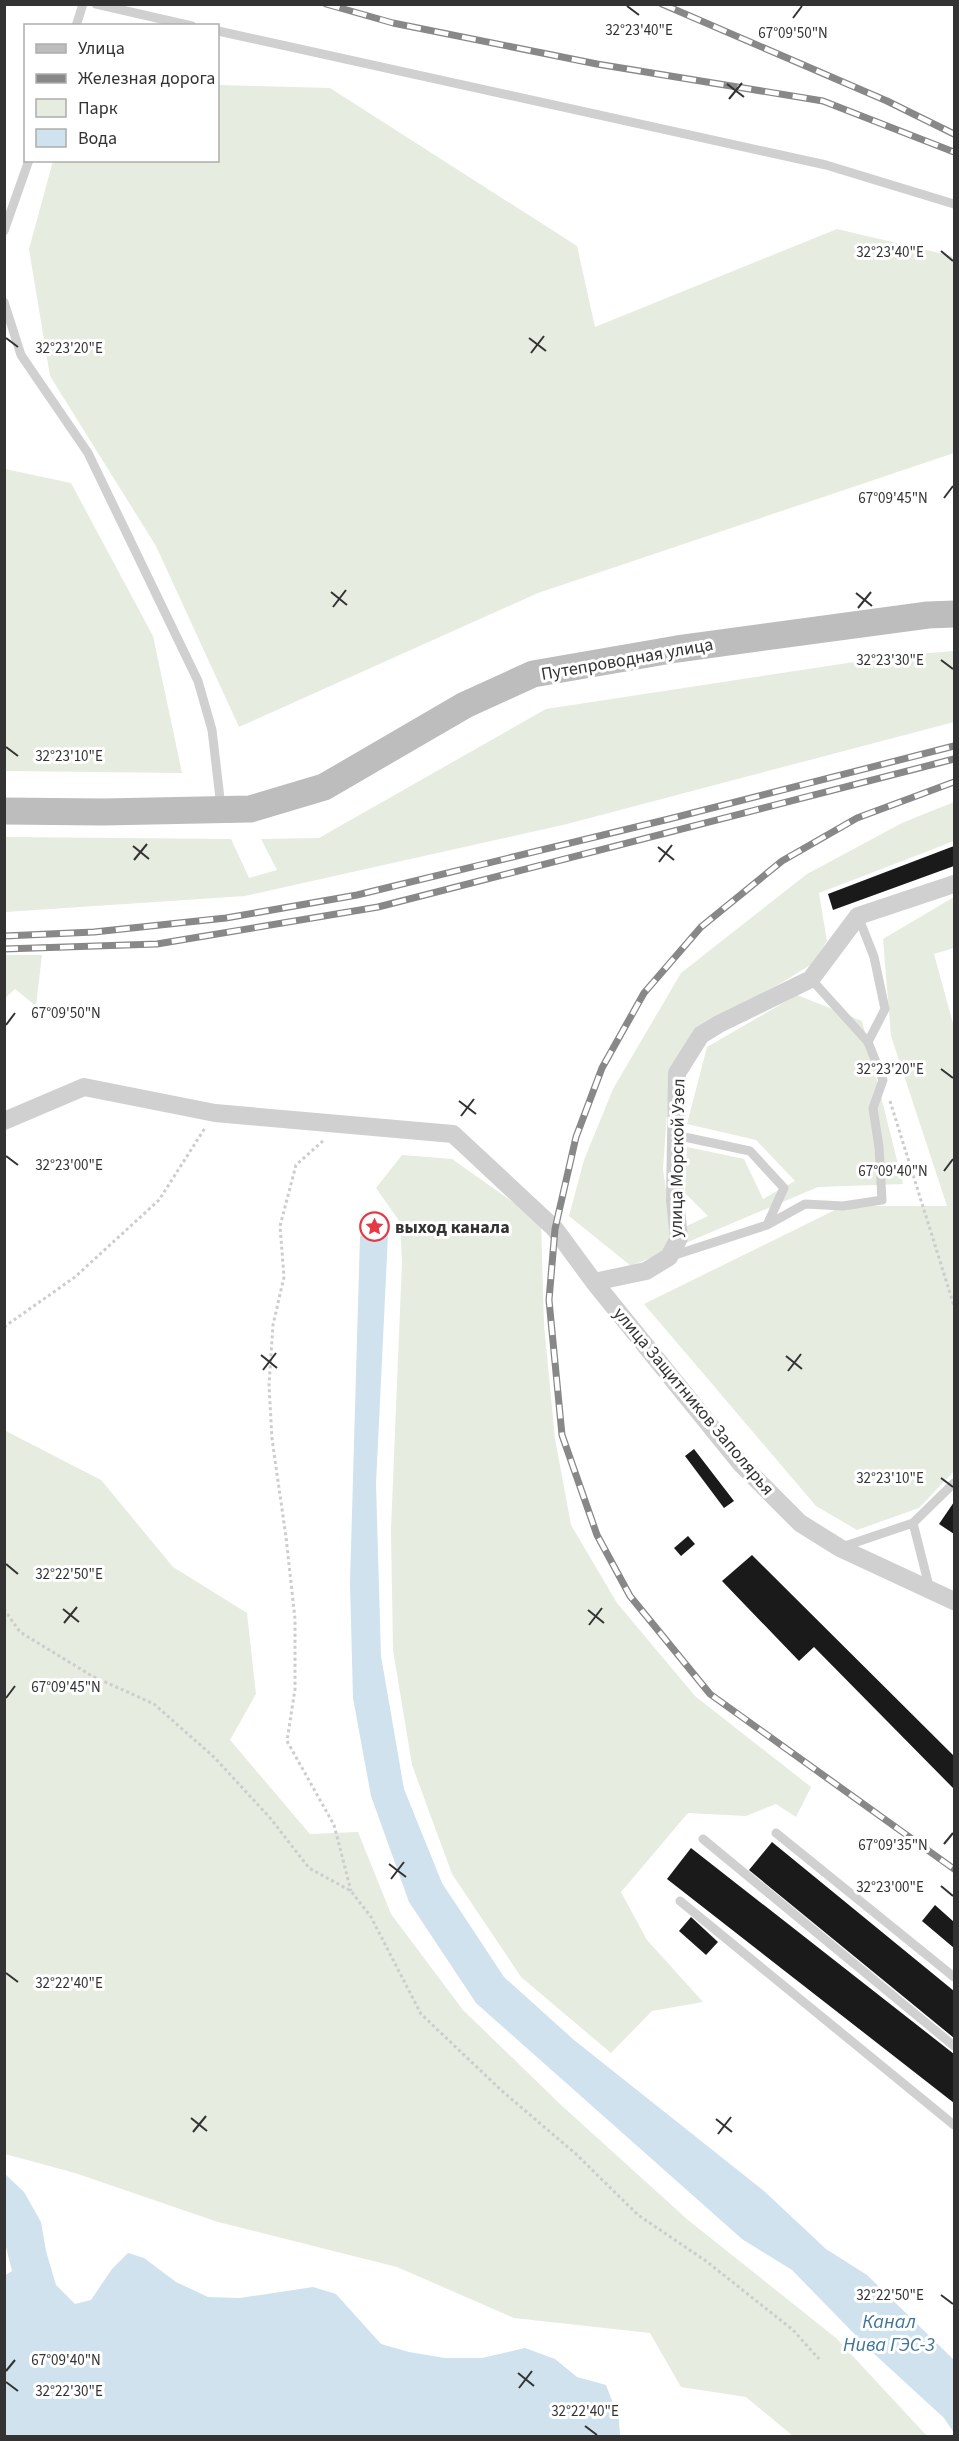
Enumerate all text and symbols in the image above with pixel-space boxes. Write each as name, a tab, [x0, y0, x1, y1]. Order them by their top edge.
text: 32°23'40"E	[605, 20, 673, 41]
text: 67°09'50"N	[758, 23, 828, 44]
legend	[24, 24, 219, 162]
text: Улица	[78, 36, 125, 61]
text: Железная дорога	[78, 66, 215, 91]
text: Парк	[78, 96, 118, 121]
text: Вода	[78, 126, 117, 151]
text: 32°23'40"E	[856, 242, 924, 263]
text: 32°23'20"E	[35, 338, 103, 359]
text: 67°09'45"N	[858, 488, 928, 509]
street label: Путепроводная улица	[539, 632, 715, 687]
text: 32°23'30"E	[856, 650, 924, 671]
text: 32°23'10"E	[35, 746, 103, 767]
text: 67°09'50"N	[31, 1003, 101, 1024]
text: 32°23'20"E	[856, 1059, 924, 1080]
street label: улица Морской Узел	[664, 1078, 691, 1238]
text: 32°23'00"E	[35, 1155, 103, 1176]
text: 67°09'40"N	[858, 1161, 928, 1182]
place icon: выход канала	[358, 1211, 390, 1243]
place label: выход канала	[395, 1215, 510, 1240]
street label: улица Защитников Заполярья	[607, 1302, 780, 1501]
text: 32°23'10"E	[856, 1468, 924, 1489]
text: 32°22'50"E	[35, 1564, 103, 1585]
text: 67°09'45"N	[31, 1677, 101, 1698]
text: 67°09'35"N	[858, 1835, 928, 1856]
text: 32°23'00"E	[856, 1877, 924, 1898]
text: 32°22'40"E	[35, 1973, 103, 1994]
text: 32°22'50"E	[856, 2285, 924, 2306]
water label: Канал Нива ГЭС-3	[843, 2308, 935, 2359]
text: 67°09'40"N	[31, 2350, 101, 2371]
text: 32°22'30"E	[35, 2381, 103, 2402]
text: 32°22'40"E	[551, 2401, 619, 2422]

